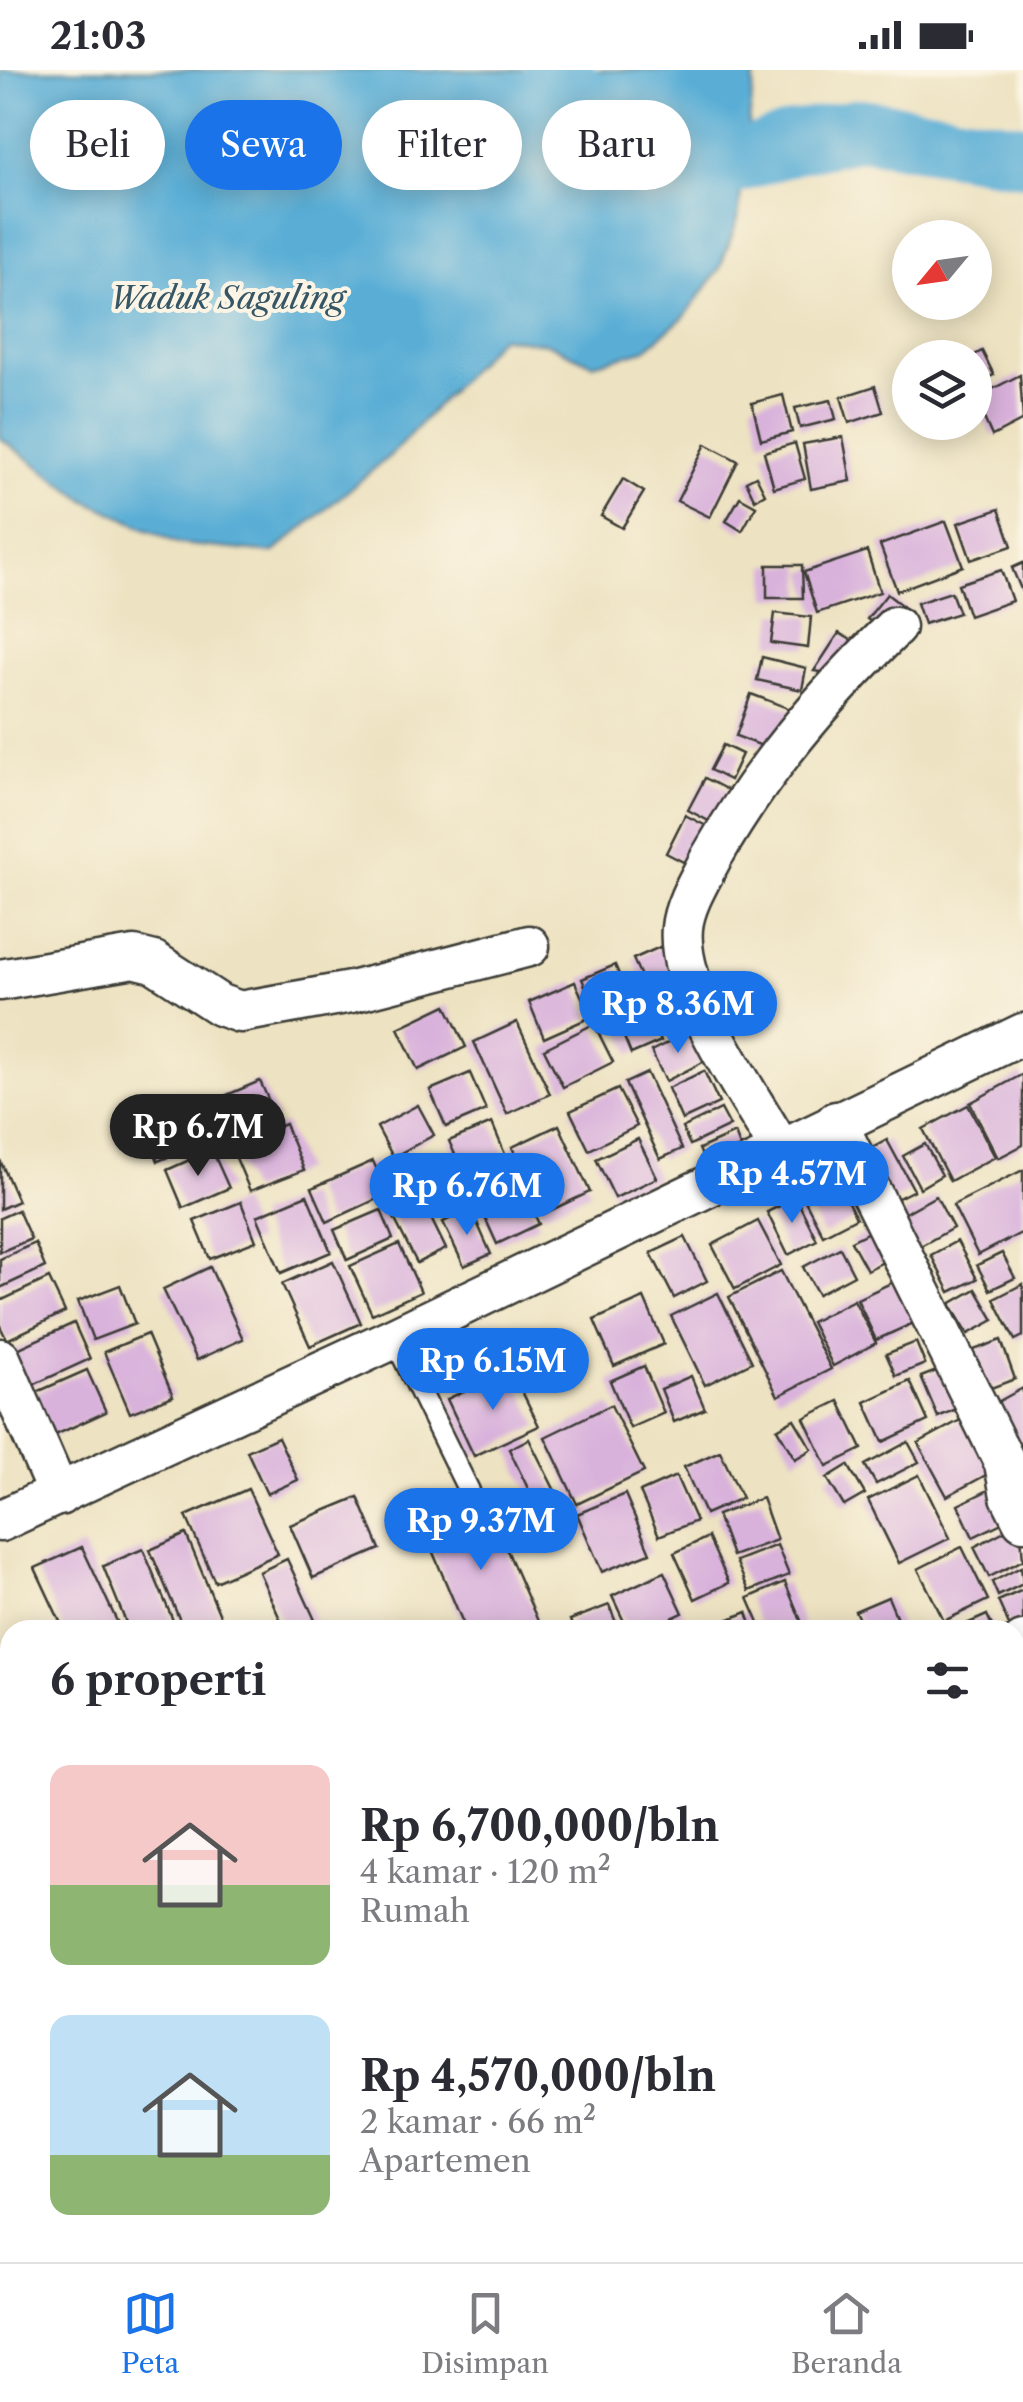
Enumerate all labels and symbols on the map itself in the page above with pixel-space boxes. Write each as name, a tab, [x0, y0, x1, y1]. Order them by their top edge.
north arrow	[892, 220, 992, 320]
water label: Waduk Saguling	[109, 278, 348, 317]
pin: Rp 8.36M	[575, 971, 781, 1056]
pin: Rp 6.7M	[106, 1094, 290, 1179]
pin: Rp 4.57M	[689, 1141, 895, 1226]
pin: Rp 6.76M	[364, 1153, 570, 1238]
pin: Rp 6.15M	[390, 1328, 596, 1413]
pin: Rp 9.37M	[378, 1488, 584, 1573]

